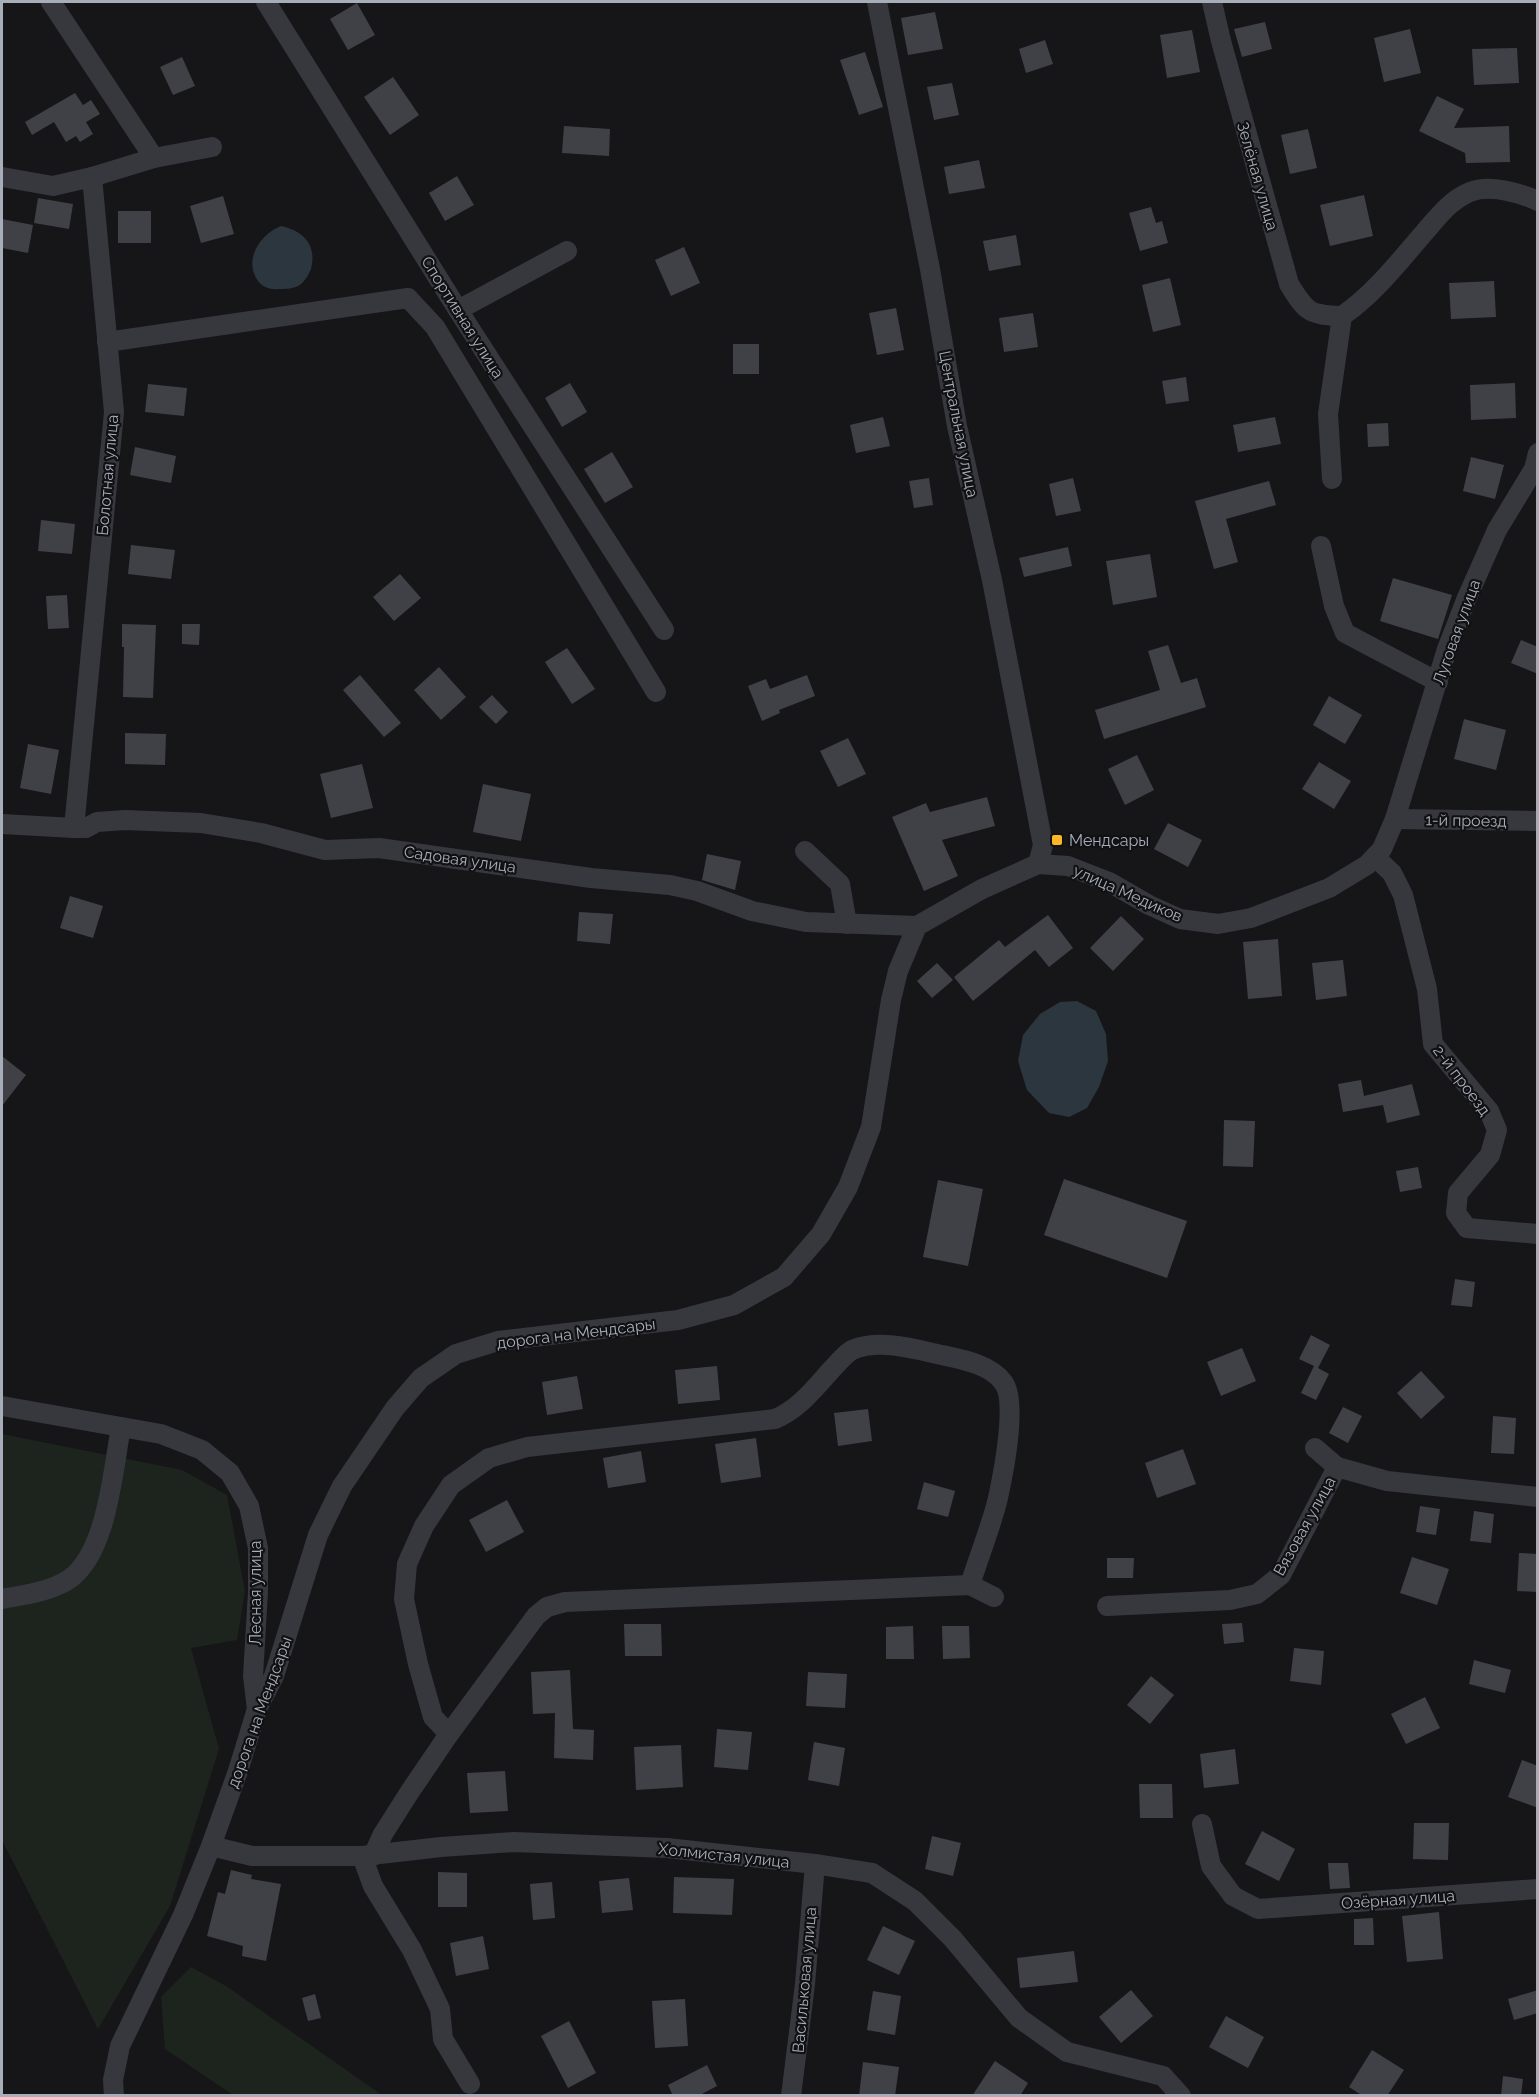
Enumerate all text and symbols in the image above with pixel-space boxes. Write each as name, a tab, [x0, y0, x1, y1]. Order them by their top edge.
street label: Зелёная улица	[1233, 120, 1282, 233]
street label: Спортивная улица	[417, 253, 508, 382]
street label: Центральная улица	[935, 349, 982, 499]
street label: Болотная улица	[93, 414, 122, 536]
street label: Луговая улица	[1429, 577, 1484, 687]
street label: 1-й проезд	[1425, 810, 1507, 831]
place label: Мендсары	[1069, 831, 1149, 850]
marker: Мендсары	[1050, 833, 1064, 847]
street label: Садовая улица	[403, 842, 517, 877]
street label: улица Медиков	[1070, 861, 1185, 926]
street label: 2-й проезд	[1429, 1041, 1494, 1119]
street label: дорога на Мендсары	[496, 1314, 656, 1353]
street label: Вязовая улица	[1269, 1473, 1339, 1579]
street label: Лесная улица	[246, 1540, 265, 1646]
street label: дорога на Мендсары	[223, 1634, 296, 1790]
street label: Холмистая улица	[657, 1839, 790, 1872]
street label: Озёрная улица	[1341, 1886, 1456, 1913]
street label: Васильковая улица	[789, 1906, 820, 2054]

